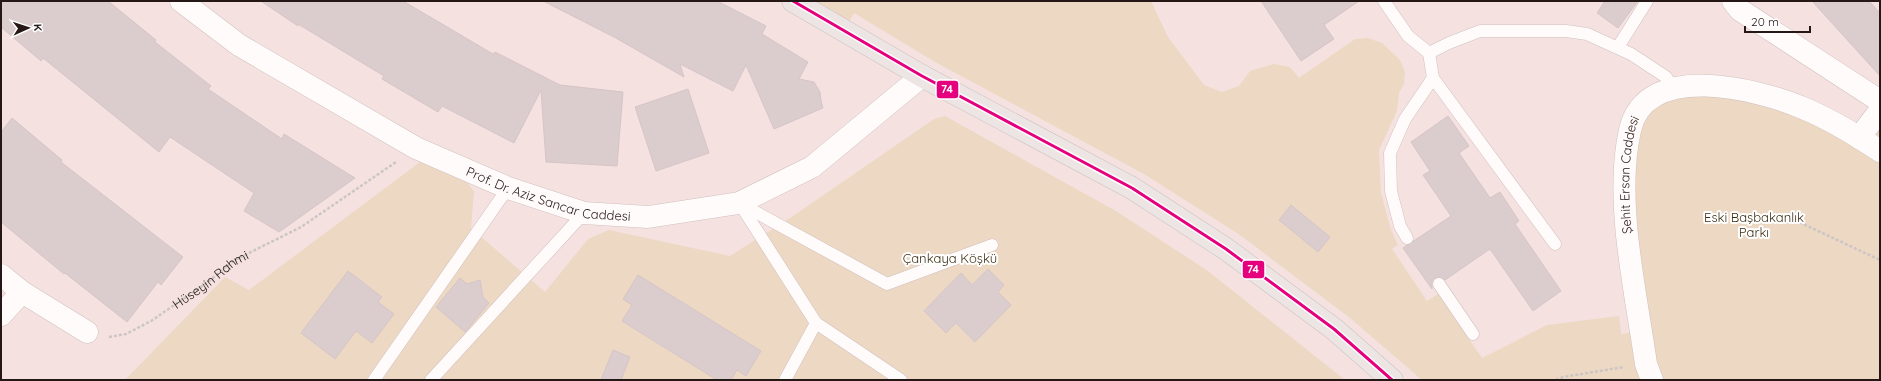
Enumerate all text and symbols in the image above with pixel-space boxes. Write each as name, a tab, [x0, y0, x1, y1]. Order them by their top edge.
north arrow	[8, 8, 48, 48]
scale bar	[1745, 8, 1810, 34]
text: 20 m	[1751, 14, 1779, 29]
text: K	[31, 24, 45, 31]
line badge: 74	[936, 80, 959, 99]
text: 74	[941, 82, 954, 96]
street label: Şehit Ersan Caddesi	[1616, 113, 1642, 235]
street label: Prof. Dr. Aziz Sancar Caddesi	[464, 163, 631, 224]
park label: Eski Başbakanlık Parkı	[1704, 209, 1804, 240]
street label: Hüseyin Rahmi	[169, 247, 251, 312]
park label: Çankaya Köşkü	[903, 250, 997, 266]
line badge: 74	[1242, 260, 1265, 279]
text: 74	[1247, 262, 1260, 276]

